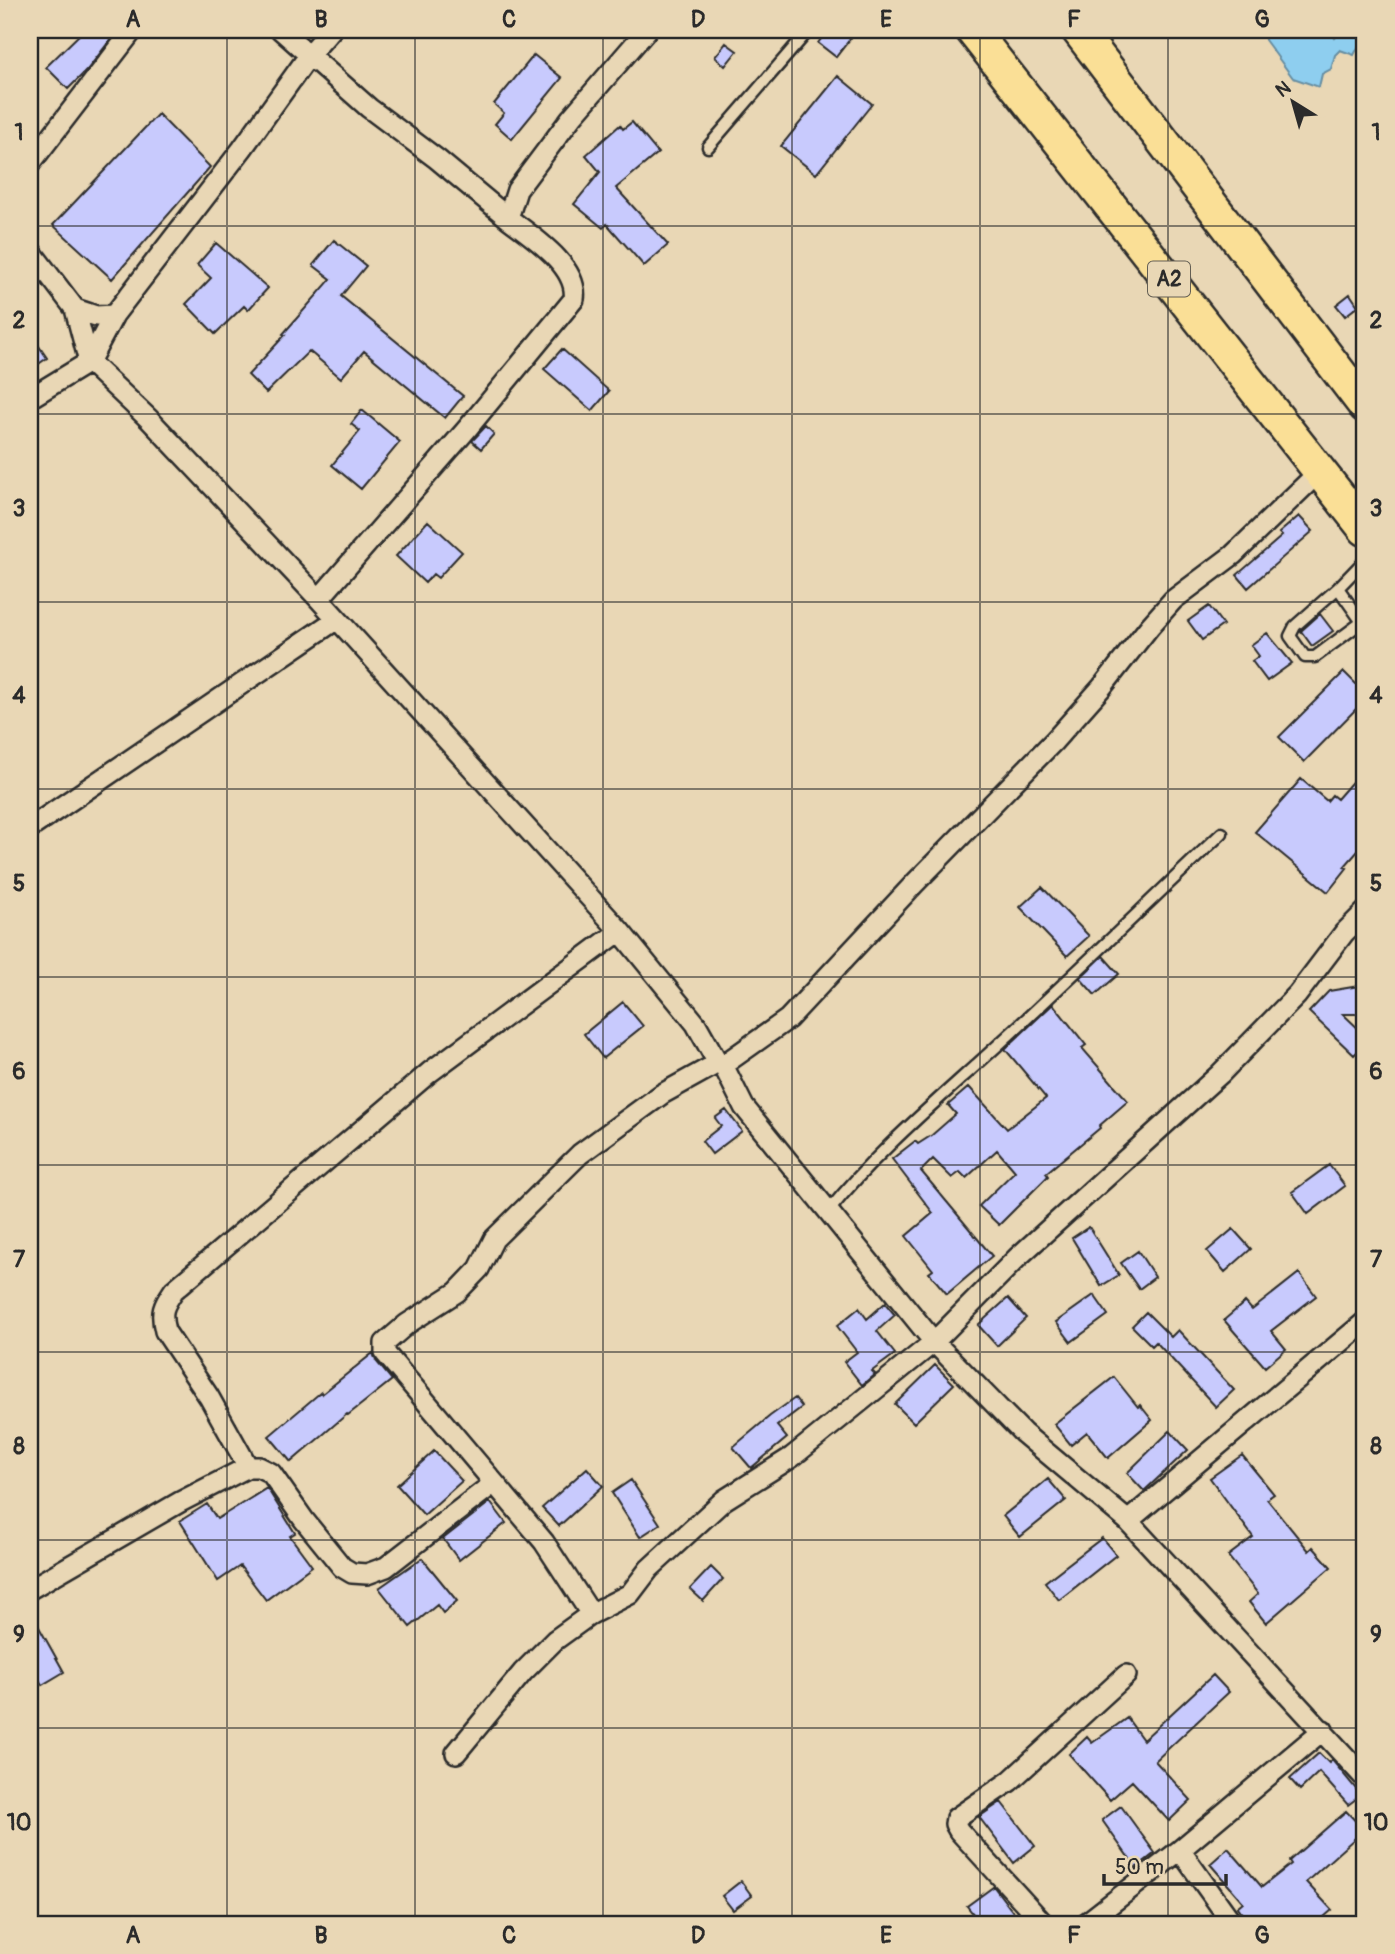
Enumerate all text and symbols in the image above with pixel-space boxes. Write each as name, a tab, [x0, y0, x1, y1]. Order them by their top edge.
text: A	[126, 5, 141, 34]
text: B	[314, 5, 328, 34]
text: C	[502, 5, 516, 34]
text: D	[691, 5, 705, 34]
text: E	[880, 5, 892, 34]
text: F	[1067, 5, 1081, 34]
text: G	[1254, 5, 1270, 34]
north arrow	[1258, 66, 1328, 136]
text: N	[1271, 76, 1296, 103]
text: 1	[15, 118, 24, 147]
text: 1	[1372, 118, 1381, 147]
road number: A2	[1148, 262, 1190, 296]
text: 2	[13, 306, 26, 335]
text: 2	[1370, 306, 1383, 335]
text: 3	[13, 494, 25, 523]
text: 3	[1370, 494, 1382, 523]
text: 4	[12, 681, 26, 710]
text: 4	[1369, 681, 1383, 710]
text: 5	[13, 869, 25, 898]
text: 5	[1370, 869, 1382, 898]
text: 6	[12, 1057, 26, 1086]
text: 6	[1369, 1057, 1383, 1086]
text: 7	[13, 1245, 26, 1274]
text: 7	[1370, 1245, 1383, 1274]
text: 8	[13, 1432, 25, 1461]
text: 8	[1370, 1432, 1382, 1461]
text: 9	[13, 1620, 25, 1649]
text: 9	[1370, 1620, 1382, 1649]
text: 10	[7, 1808, 31, 1837]
text: 10	[1364, 1808, 1388, 1837]
scale bar	[1104, 1842, 1227, 1886]
text: 50 m	[1115, 1854, 1164, 1881]
text: A	[126, 1921, 141, 1950]
text: B	[314, 1921, 328, 1950]
text: C	[502, 1921, 516, 1950]
text: D	[691, 1921, 705, 1950]
text: E	[880, 1921, 892, 1950]
text: F	[1067, 1921, 1081, 1950]
text: G	[1254, 1921, 1270, 1950]

